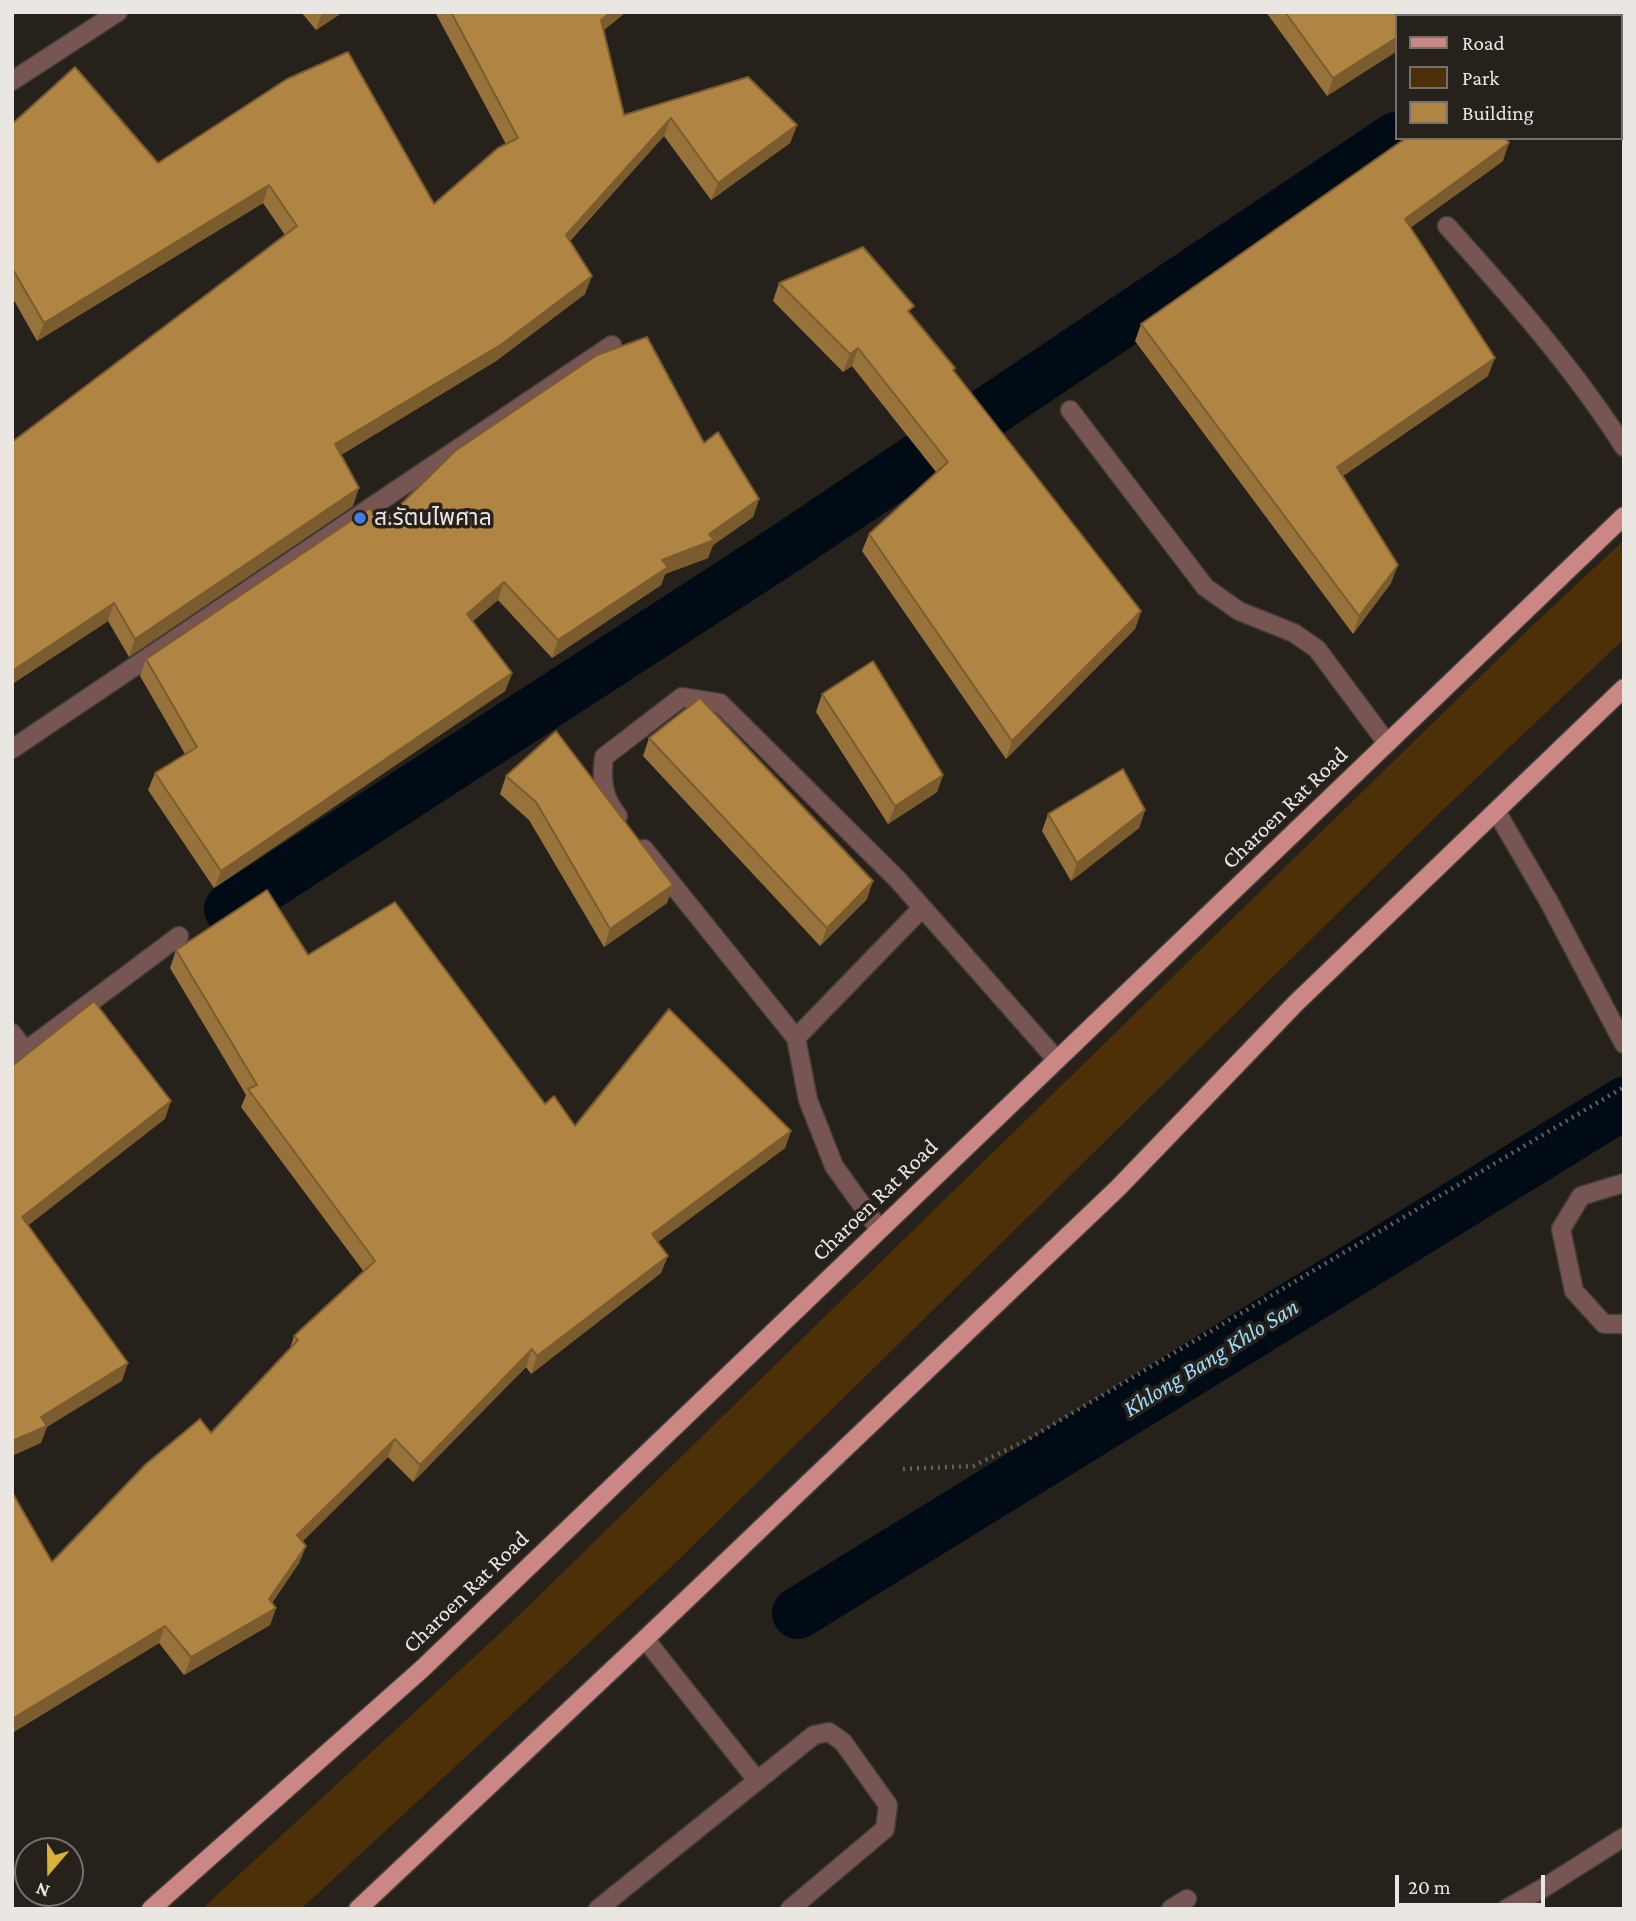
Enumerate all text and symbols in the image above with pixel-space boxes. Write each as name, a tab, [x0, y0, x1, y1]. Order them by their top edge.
legend	[1394, 14, 1622, 140]
text: Road	[1462, 31, 1505, 55]
text: Park	[1462, 66, 1499, 90]
text: Building	[1462, 101, 1534, 125]
place label: ส.รัตนไพศาล	[374, 504, 492, 532]
marker: ส.รัตนไพศาล	[352, 510, 368, 526]
street label: Charoen Rat Road	[1216, 741, 1354, 875]
street label: Charoen Rat Road	[806, 1133, 944, 1267]
water label: Khlong Bang Khlo San	[1118, 1292, 1304, 1424]
street label: Charoen Rat Road	[397, 1525, 535, 1659]
north arrow	[14, 1837, 84, 1907]
scale bar	[1398, 1862, 1548, 1906]
text: 20 m	[1408, 1875, 1451, 1899]
text: N	[33, 1878, 52, 1902]

